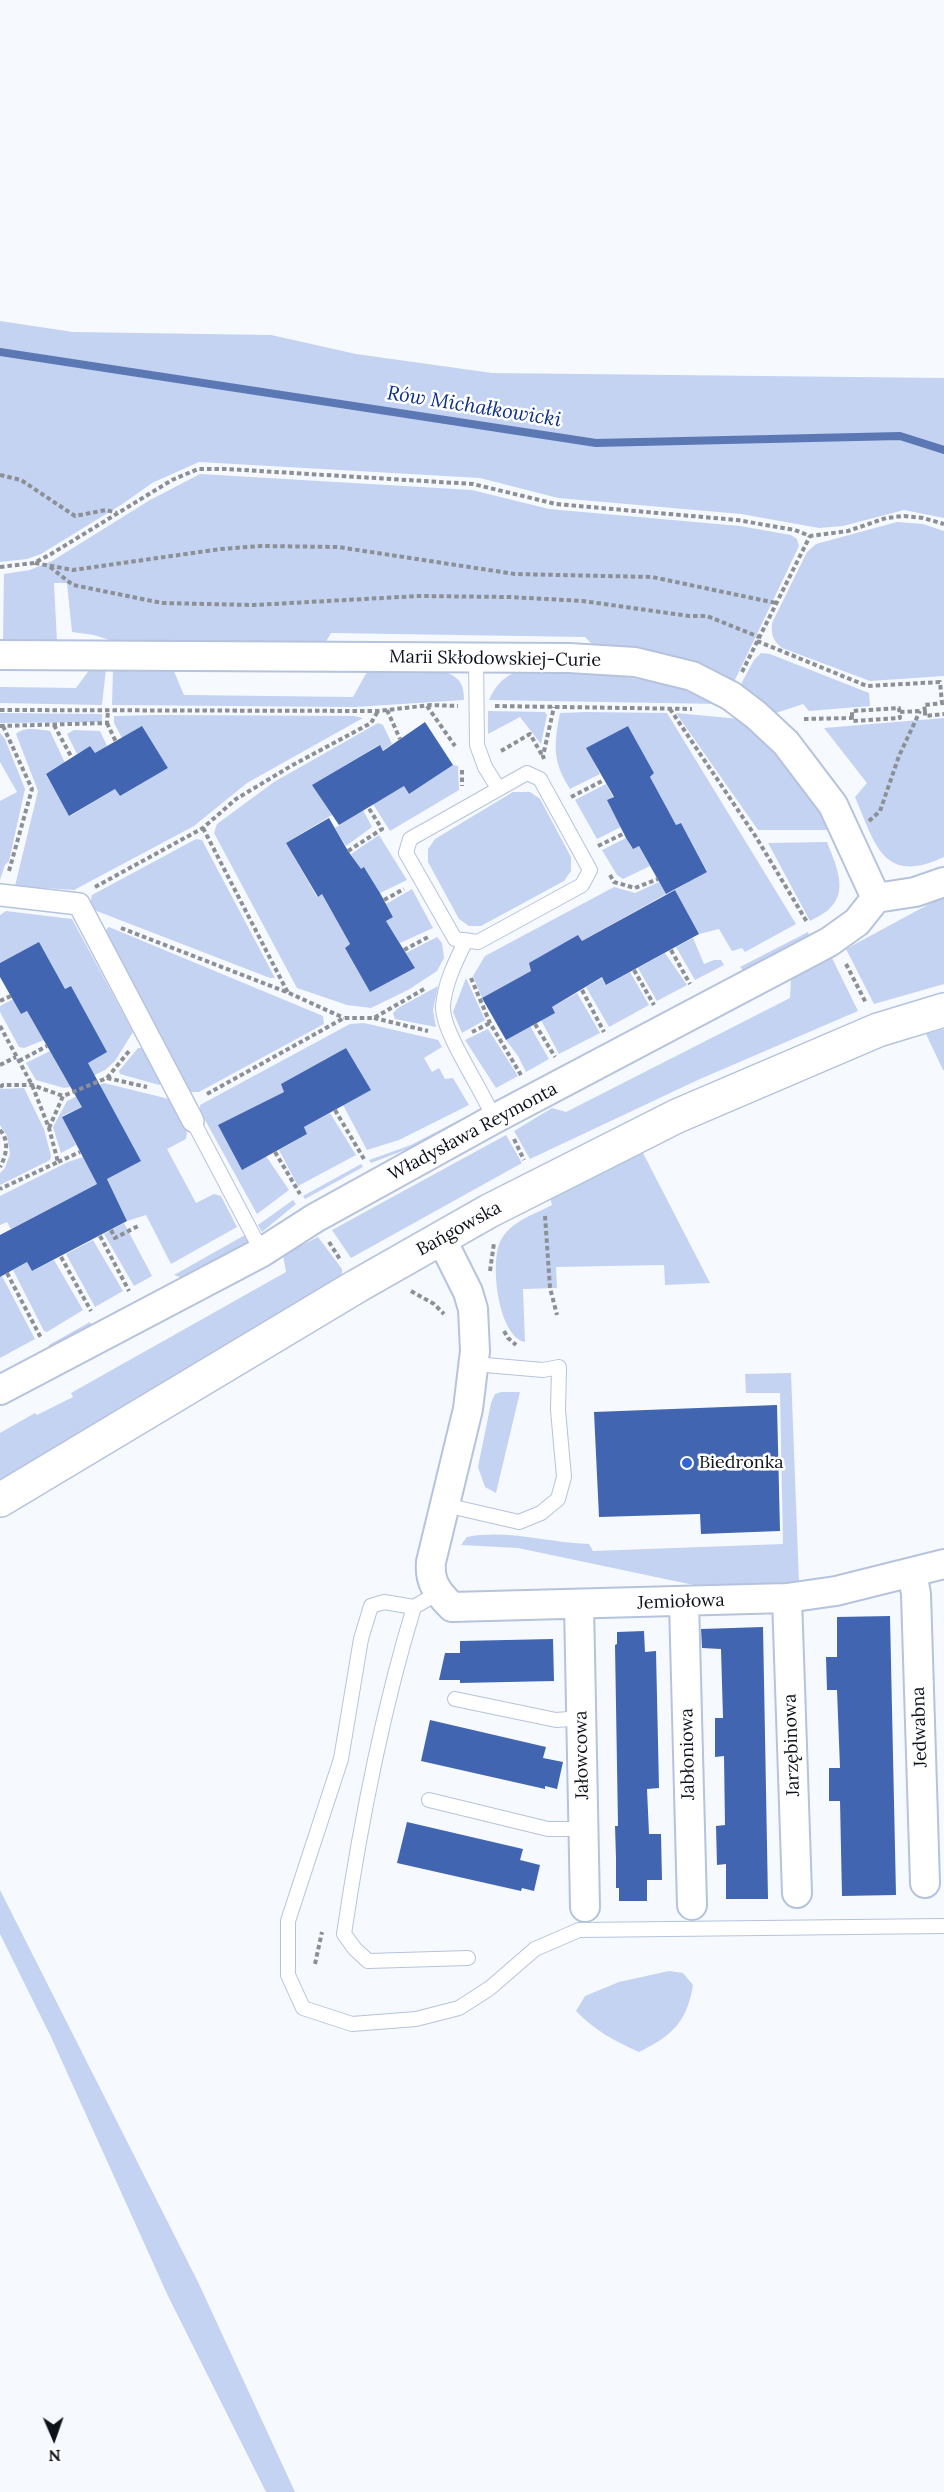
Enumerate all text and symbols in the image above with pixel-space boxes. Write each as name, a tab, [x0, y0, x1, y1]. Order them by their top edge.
water label: Rów Michałkowicki	[385, 381, 563, 433]
street label: Marii Skłodowskiej-Curie	[389, 646, 601, 672]
street label: Władysława Reymonta	[385, 1078, 561, 1186]
street label: Bańgowska	[413, 1197, 505, 1261]
place label: Biedronka	[699, 1452, 784, 1474]
marker: Biedronka	[680, 1456, 694, 1470]
street label: Jemiołowa	[637, 1590, 725, 1614]
street label: Jedwabna	[908, 1686, 932, 1768]
street label: Jarzębinowa	[779, 1693, 805, 1797]
street label: Jabłoniowa	[676, 1708, 700, 1800]
street label: Jałowcowa	[570, 1710, 594, 1800]
north arrow	[24, 2408, 84, 2468]
text: N	[48, 2446, 61, 2466]

